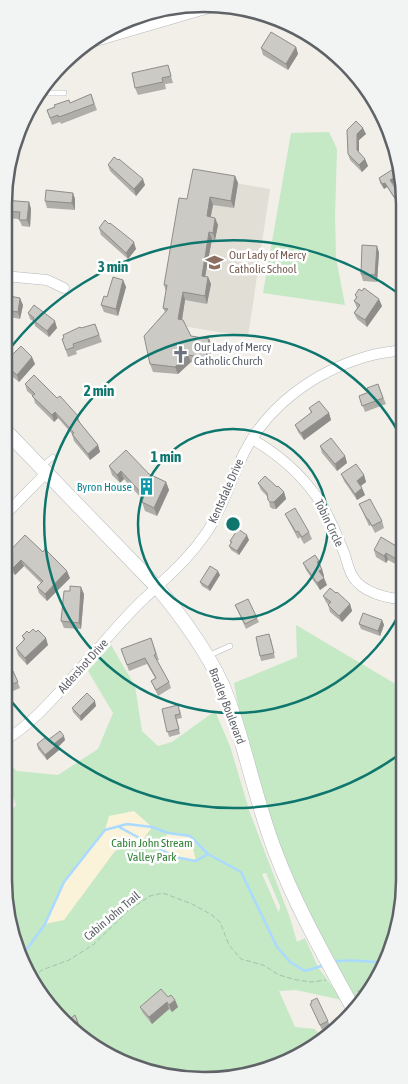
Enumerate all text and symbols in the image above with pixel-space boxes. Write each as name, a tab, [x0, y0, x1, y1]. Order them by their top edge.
place label: Our Lady of Mercy Catholic School	[229, 248, 307, 276]
school or university icon: Our Lady of Mercy Catholic School	[205, 252, 225, 272]
text: 3 min	[98, 258, 128, 275]
place label: Our Lady of Mercy Catholic Church	[194, 340, 272, 368]
church icon: Our Lady of Mercy Catholic Church	[170, 344, 190, 364]
text: 2 min	[84, 382, 114, 399]
text: 1 min	[151, 448, 181, 465]
street label: Kentsdale Drive	[206, 456, 246, 526]
building icon: Byron House	[136, 477, 156, 497]
place label: Byron House	[77, 480, 132, 494]
street label: Tobin Circle	[312, 497, 346, 549]
centre of rings	[224, 515, 242, 533]
street label: Aldershot Drive	[55, 636, 111, 696]
street label: Bradley Boulevard	[206, 666, 248, 746]
park label: Cabin John Stream Valley Park	[111, 836, 193, 864]
street label: Cabin John Trail	[81, 888, 144, 944]

